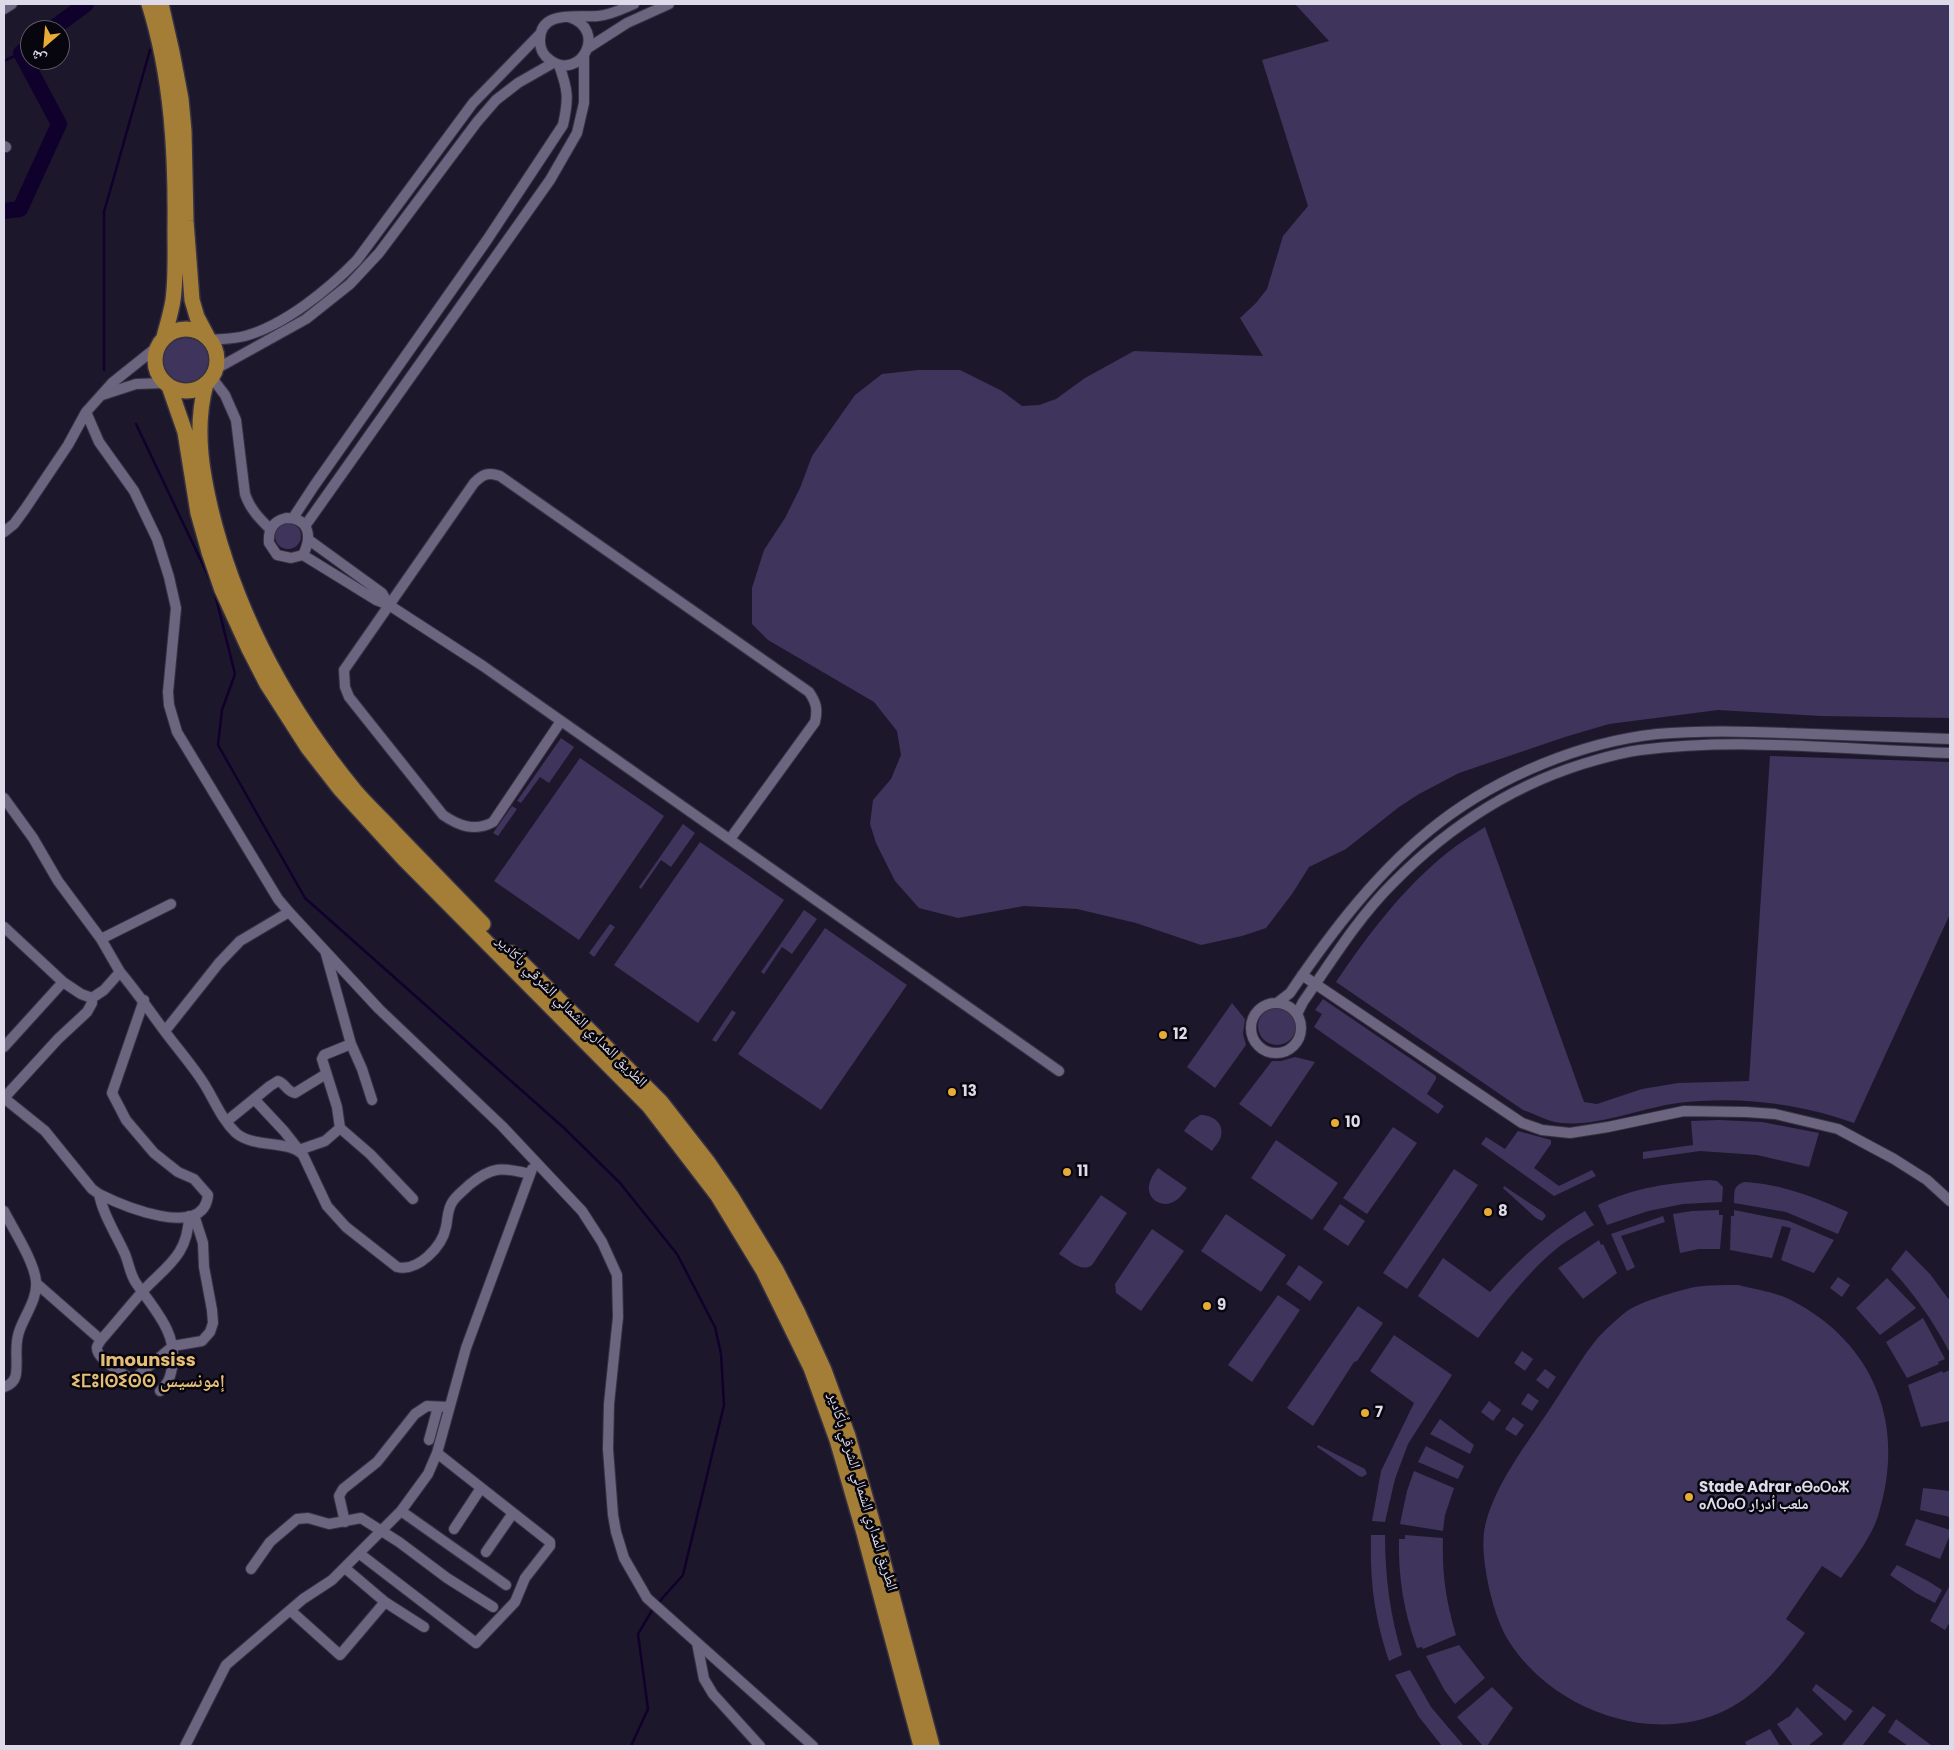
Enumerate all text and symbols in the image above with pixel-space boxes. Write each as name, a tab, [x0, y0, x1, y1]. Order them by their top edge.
north arrow	[20, 20, 70, 70]
text: ش	[27, 45, 50, 70]
street label: الطريق المداري الشمالي الشرقي بأكادير	[492, 933, 650, 1091]
place label: 12	[1173, 1026, 1187, 1044]
marker: 12	[1157, 1029, 1169, 1041]
place label: 13	[962, 1083, 977, 1101]
marker: 13	[946, 1086, 958, 1098]
place label: 10	[1345, 1114, 1360, 1132]
marker: 10	[1329, 1117, 1341, 1129]
place label: 11	[1077, 1163, 1088, 1181]
marker: 11	[1061, 1166, 1073, 1178]
place label: 8	[1498, 1203, 1508, 1221]
marker: 8	[1482, 1206, 1494, 1218]
place label: 9	[1217, 1297, 1226, 1315]
marker: 9	[1201, 1300, 1213, 1312]
district label: Imounsiss ⵉⵎⵓⵏⵙⵉⵙⵙ إمونسيس	[71, 1350, 225, 1392]
street label: الطريق المداري الشمالي الشرقي بأكادير	[823, 1391, 901, 1593]
place label: 7	[1375, 1404, 1383, 1422]
marker: 7	[1359, 1407, 1371, 1419]
place label: Stade Adrar ⴰⴱⴰⵔⴰⵣ ⴰⴷⵔⴰⵔ ملعب أدرار	[1699, 1479, 1849, 1514]
marker: Stade Adrar ⴰⴱⴰⵔⴰⵣ ⴰⴷⵔⴰⵔ ملعب أدرار	[1683, 1491, 1695, 1503]

